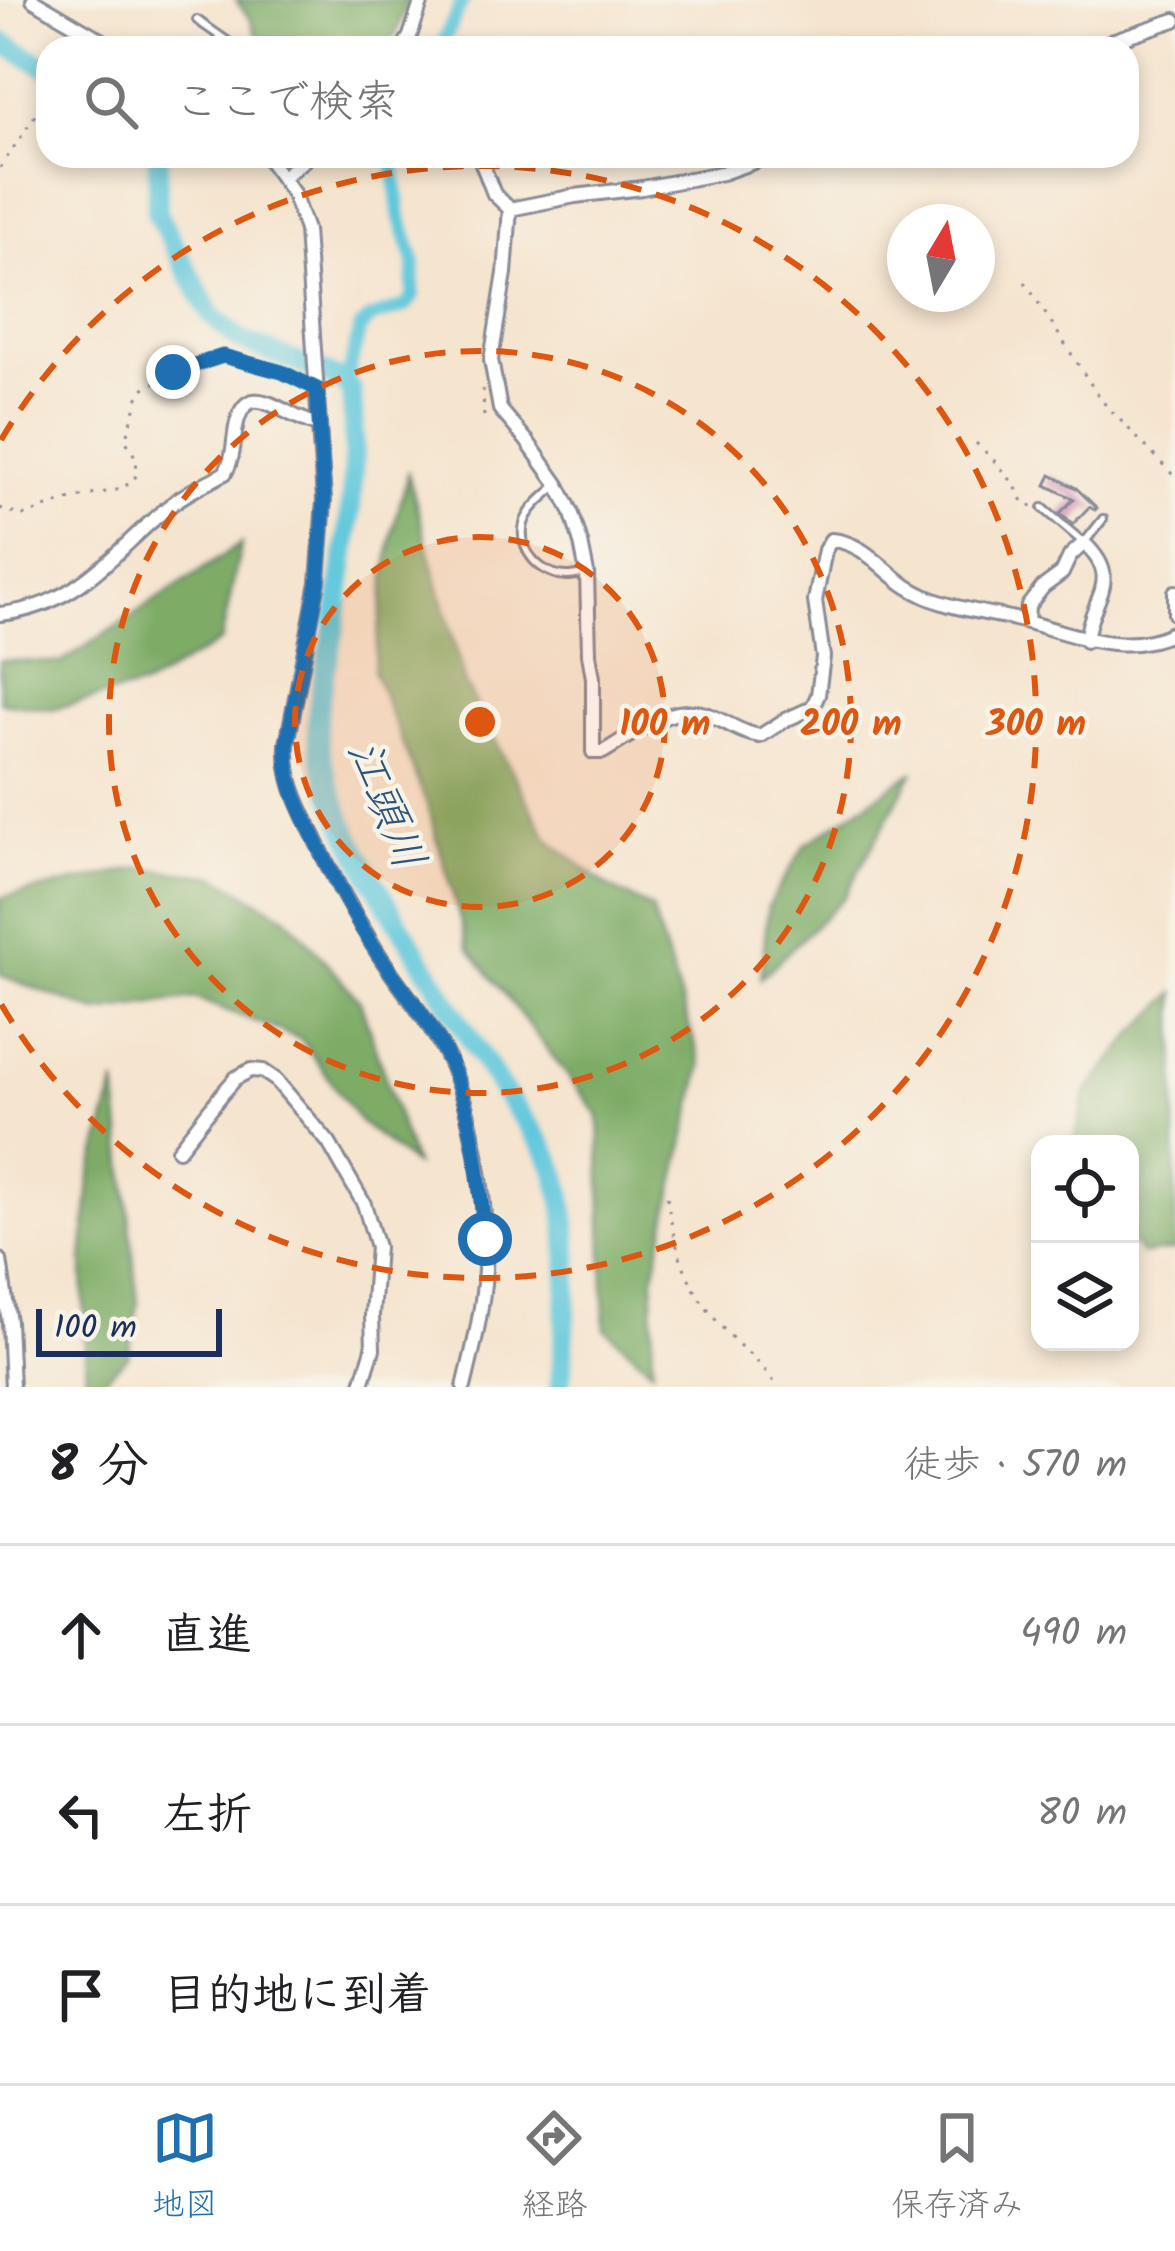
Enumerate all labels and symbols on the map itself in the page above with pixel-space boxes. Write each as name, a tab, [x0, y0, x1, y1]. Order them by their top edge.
north arrow	[887, 204, 995, 312]
route end	[146, 345, 200, 399]
text: 100 m	[619, 697, 711, 754]
text: 200 m	[800, 697, 902, 754]
text: 300 m	[985, 697, 1086, 754]
centre of rings	[459, 701, 501, 743]
water label: 江頭川	[326, 729, 443, 882]
route start	[458, 1212, 512, 1266]
scale bar	[36, 1303, 222, 1356]

